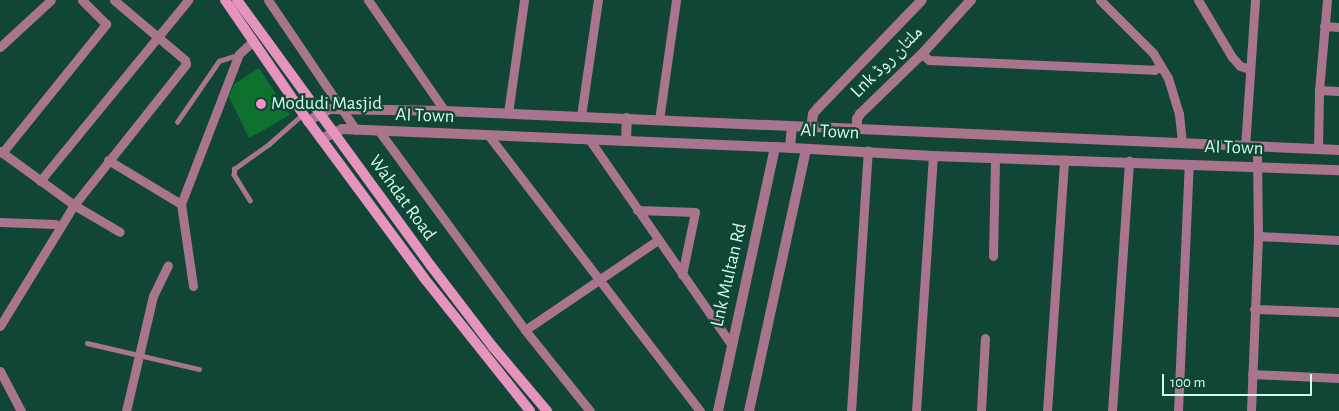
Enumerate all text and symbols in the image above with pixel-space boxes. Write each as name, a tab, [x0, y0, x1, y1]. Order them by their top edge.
street label: Lnk ملتان روڈ	[846, 21, 928, 103]
place label: Modudi Masjid	[271, 93, 382, 115]
marker: Modudi Masjid	[255, 98, 267, 110]
street label: AI Town	[395, 104, 455, 128]
street label: AI Town	[800, 119, 860, 145]
street label: AI Town	[1204, 136, 1264, 160]
street label: Wahdat Road	[363, 151, 441, 245]
street label: Lnk Multan Rd	[706, 221, 752, 329]
scale bar	[1164, 364, 1314, 396]
text: 100 m	[1170, 375, 1205, 390]

